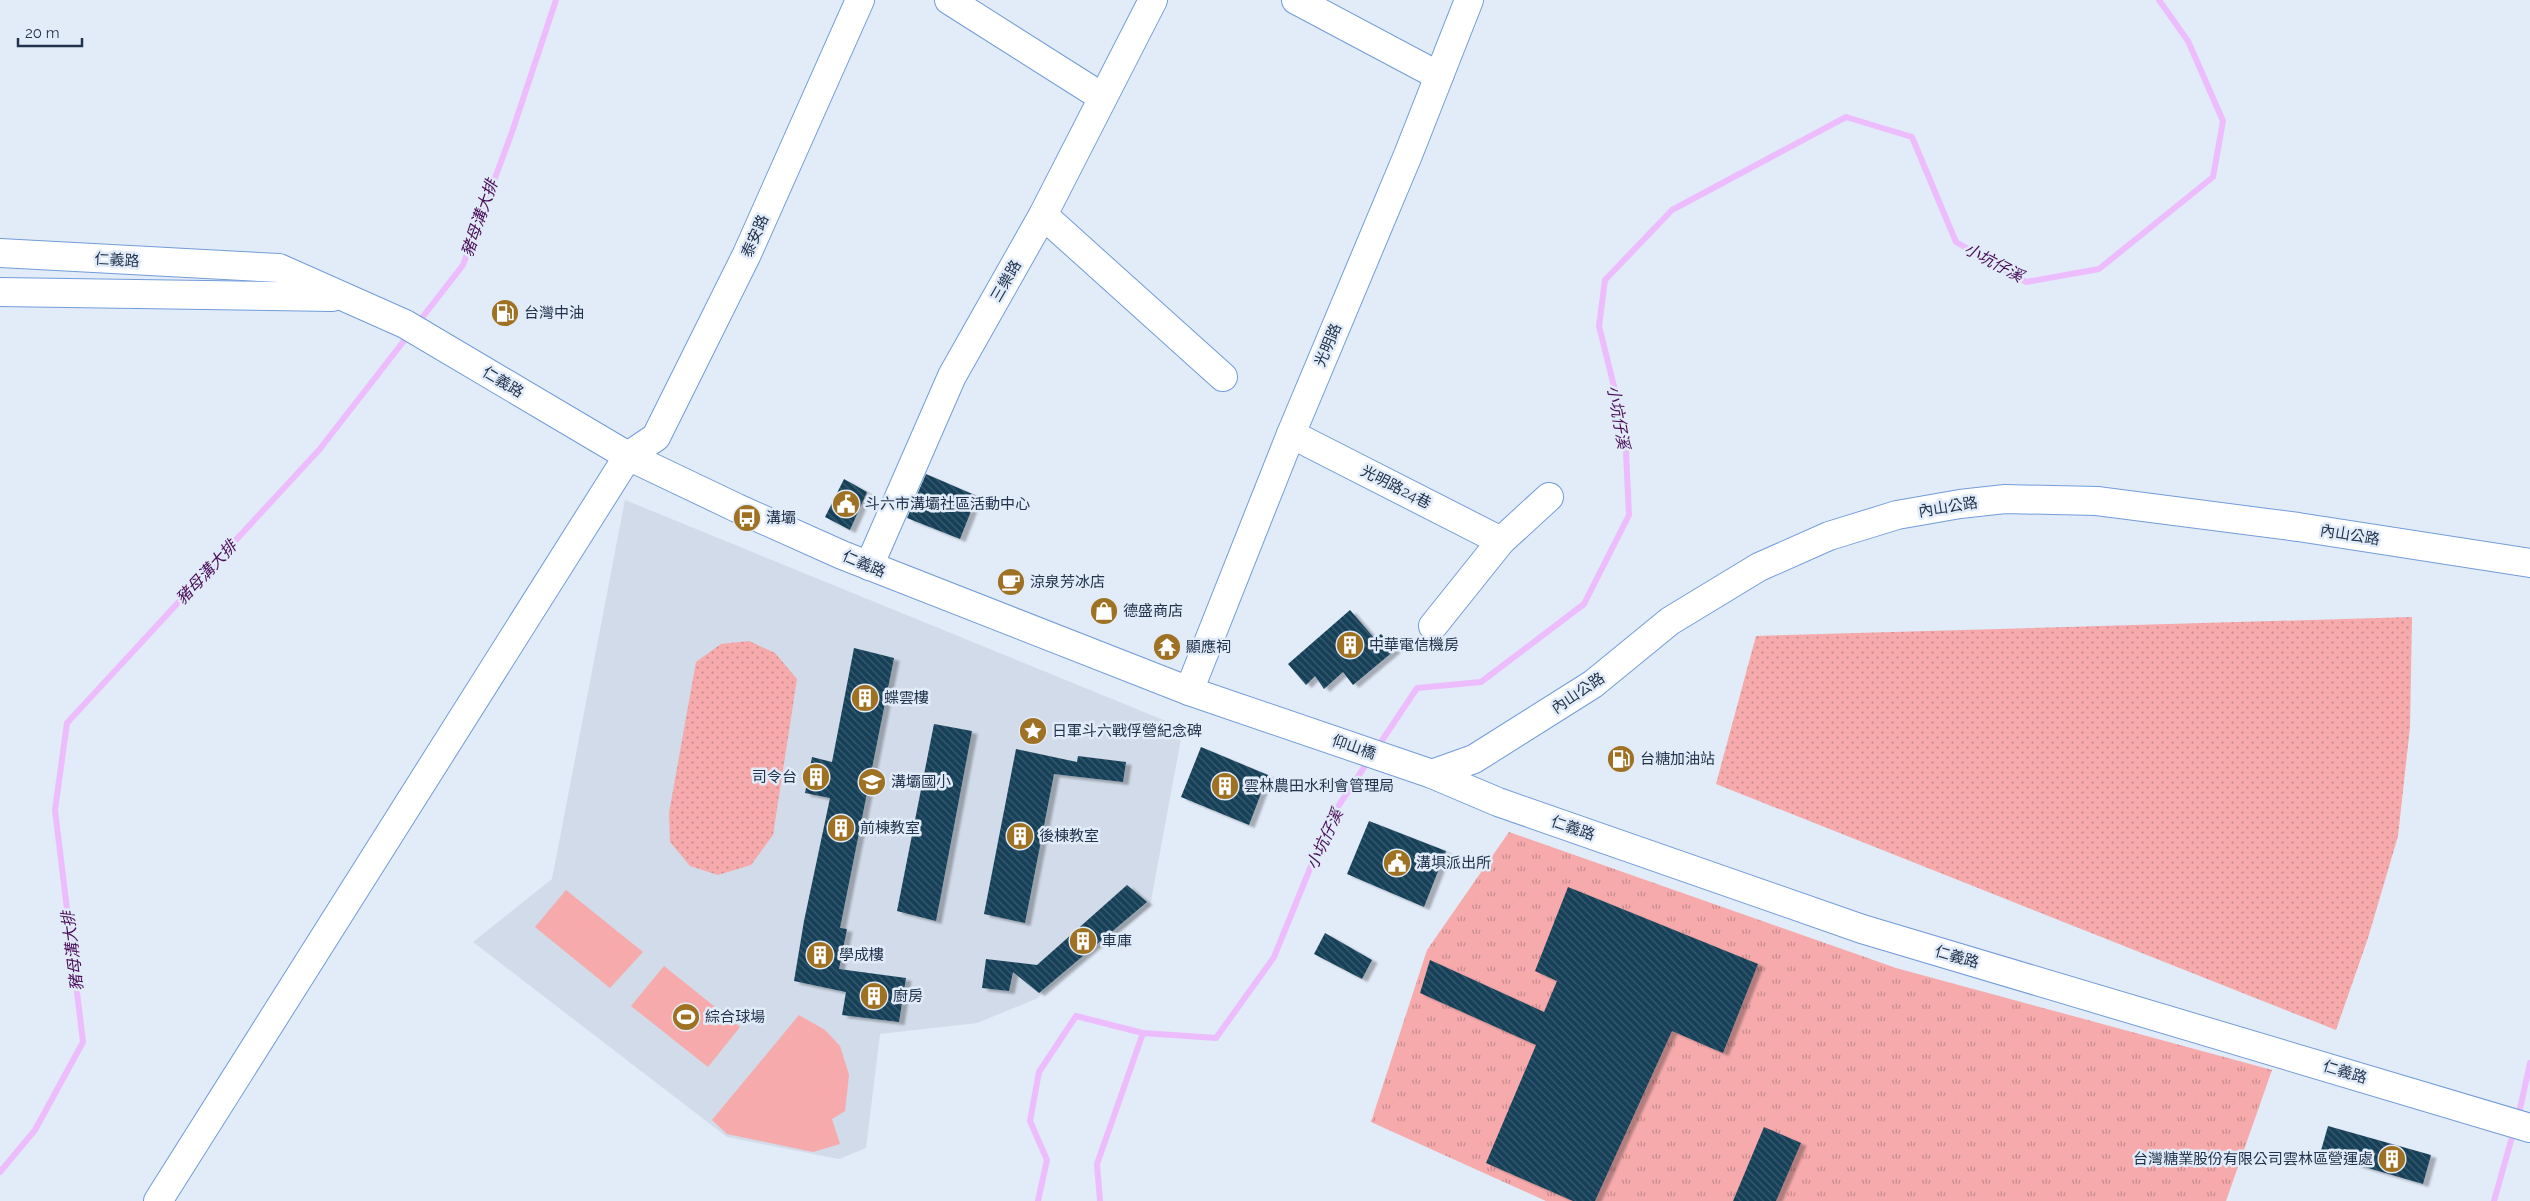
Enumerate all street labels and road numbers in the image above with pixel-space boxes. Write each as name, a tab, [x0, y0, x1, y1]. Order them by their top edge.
street label: 泰安路	[738, 212, 772, 260]
street label: 仁義路	[94, 250, 140, 270]
street label: 三樂路	[987, 257, 1025, 305]
street label: 光明路	[1311, 321, 1345, 369]
street label: 仁義路	[479, 363, 527, 401]
street label: 光明路24巷	[1358, 462, 1434, 512]
street label: 內山公路	[1917, 493, 1979, 521]
street label: 內山公路	[2319, 521, 2381, 549]
street label: 仁義路	[840, 547, 888, 581]
street label: 內山公路	[1548, 669, 1608, 717]
street label: 仰山橋	[1330, 731, 1378, 763]
street label: 仁義路	[1549, 812, 1597, 844]
street label: 仁義路	[1933, 942, 1981, 972]
street label: 仁義路	[2321, 1057, 2369, 1087]

